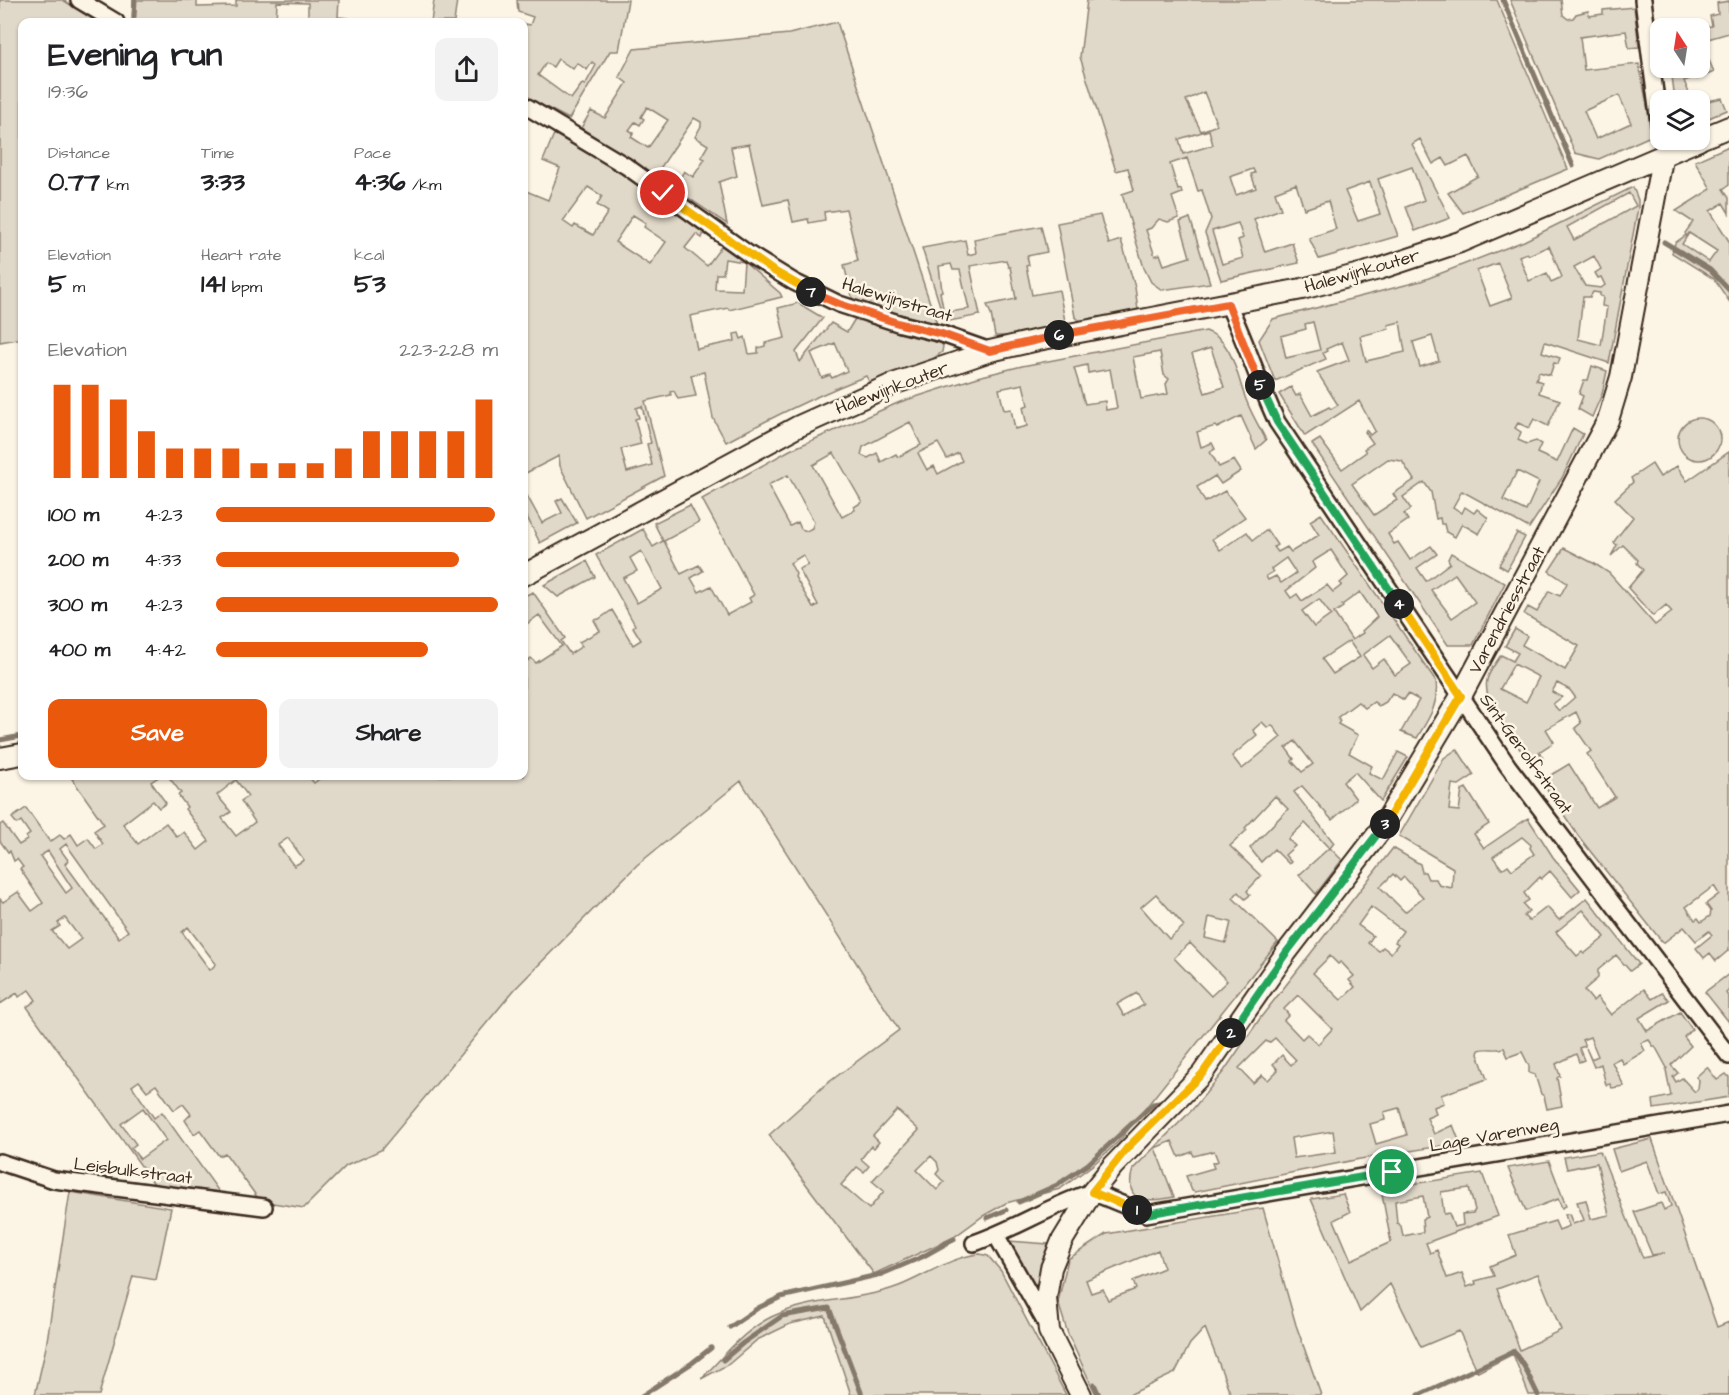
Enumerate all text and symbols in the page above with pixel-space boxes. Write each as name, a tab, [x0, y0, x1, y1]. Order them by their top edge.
north arrow	[1650, 18, 1710, 78]
map controls	[1650, 18, 1710, 150]
text: Evening run	[48, 32, 222, 78]
button: share	[435, 38, 498, 101]
text: 19:36	[48, 78, 88, 106]
button: layers	[1650, 90, 1710, 150]
text: Distance	[48, 142, 110, 164]
text: Time	[201, 142, 235, 164]
text: Pace	[354, 142, 391, 164]
text: 0.77	[48, 164, 100, 200]
text: 3:33	[201, 164, 245, 200]
text: 4:36	[354, 164, 406, 200]
pin	[637, 167, 688, 218]
text: km	[100, 174, 129, 196]
text: /km	[406, 174, 442, 196]
icon: check	[646, 176, 679, 209]
street label: Halewijnkouter	[1301, 243, 1423, 299]
text: Elevation	[48, 244, 111, 266]
text: Heart rate	[201, 244, 281, 266]
text: kcal	[354, 244, 385, 266]
text: 5	[48, 266, 66, 302]
text: 141	[201, 266, 225, 302]
text: 53	[354, 266, 386, 302]
street label: Halewijnstraat	[839, 271, 956, 329]
text: m	[66, 276, 85, 298]
text: bpm	[225, 276, 262, 298]
pin: 7	[796, 277, 826, 307]
text: 7	[806, 281, 816, 303]
pin: 6	[1044, 320, 1074, 350]
text: 6	[1054, 324, 1064, 346]
text: Elevation	[48, 336, 127, 364]
text: 223–228 m	[399, 336, 498, 364]
street label: Halewijnkouter	[832, 355, 952, 421]
pin: 5	[1245, 370, 1275, 400]
text: 5	[1254, 374, 1266, 396]
text: 100 m	[48, 501, 99, 529]
text: 4:23	[144, 501, 183, 529]
street label: Varendriesstraat	[1463, 541, 1552, 678]
text: 200 m	[48, 546, 108, 574]
text: 4:33	[144, 546, 181, 574]
pin: 4	[1384, 589, 1414, 619]
text: 300 m	[48, 591, 107, 619]
text: 4:23	[144, 591, 183, 619]
text: 4	[1394, 593, 1404, 615]
text: 400 m	[48, 636, 110, 664]
text: 4:42	[144, 636, 186, 664]
street label: Sint-Gerolfstraat	[1474, 688, 1579, 820]
button: Save	[48, 699, 267, 768]
button: Share	[279, 699, 498, 768]
pin: 3	[1370, 809, 1400, 839]
text: 3	[1381, 813, 1389, 835]
pin: 2	[1216, 1018, 1246, 1048]
text: 2	[1226, 1022, 1236, 1044]
street label: Lage Varenweg	[1428, 1111, 1561, 1160]
pin	[1366, 1146, 1417, 1197]
street label: Leisbulkstraat	[72, 1151, 194, 1191]
icon: arrive	[1375, 1155, 1408, 1188]
pin: 1	[1122, 1195, 1152, 1225]
text: 1	[1136, 1199, 1138, 1221]

